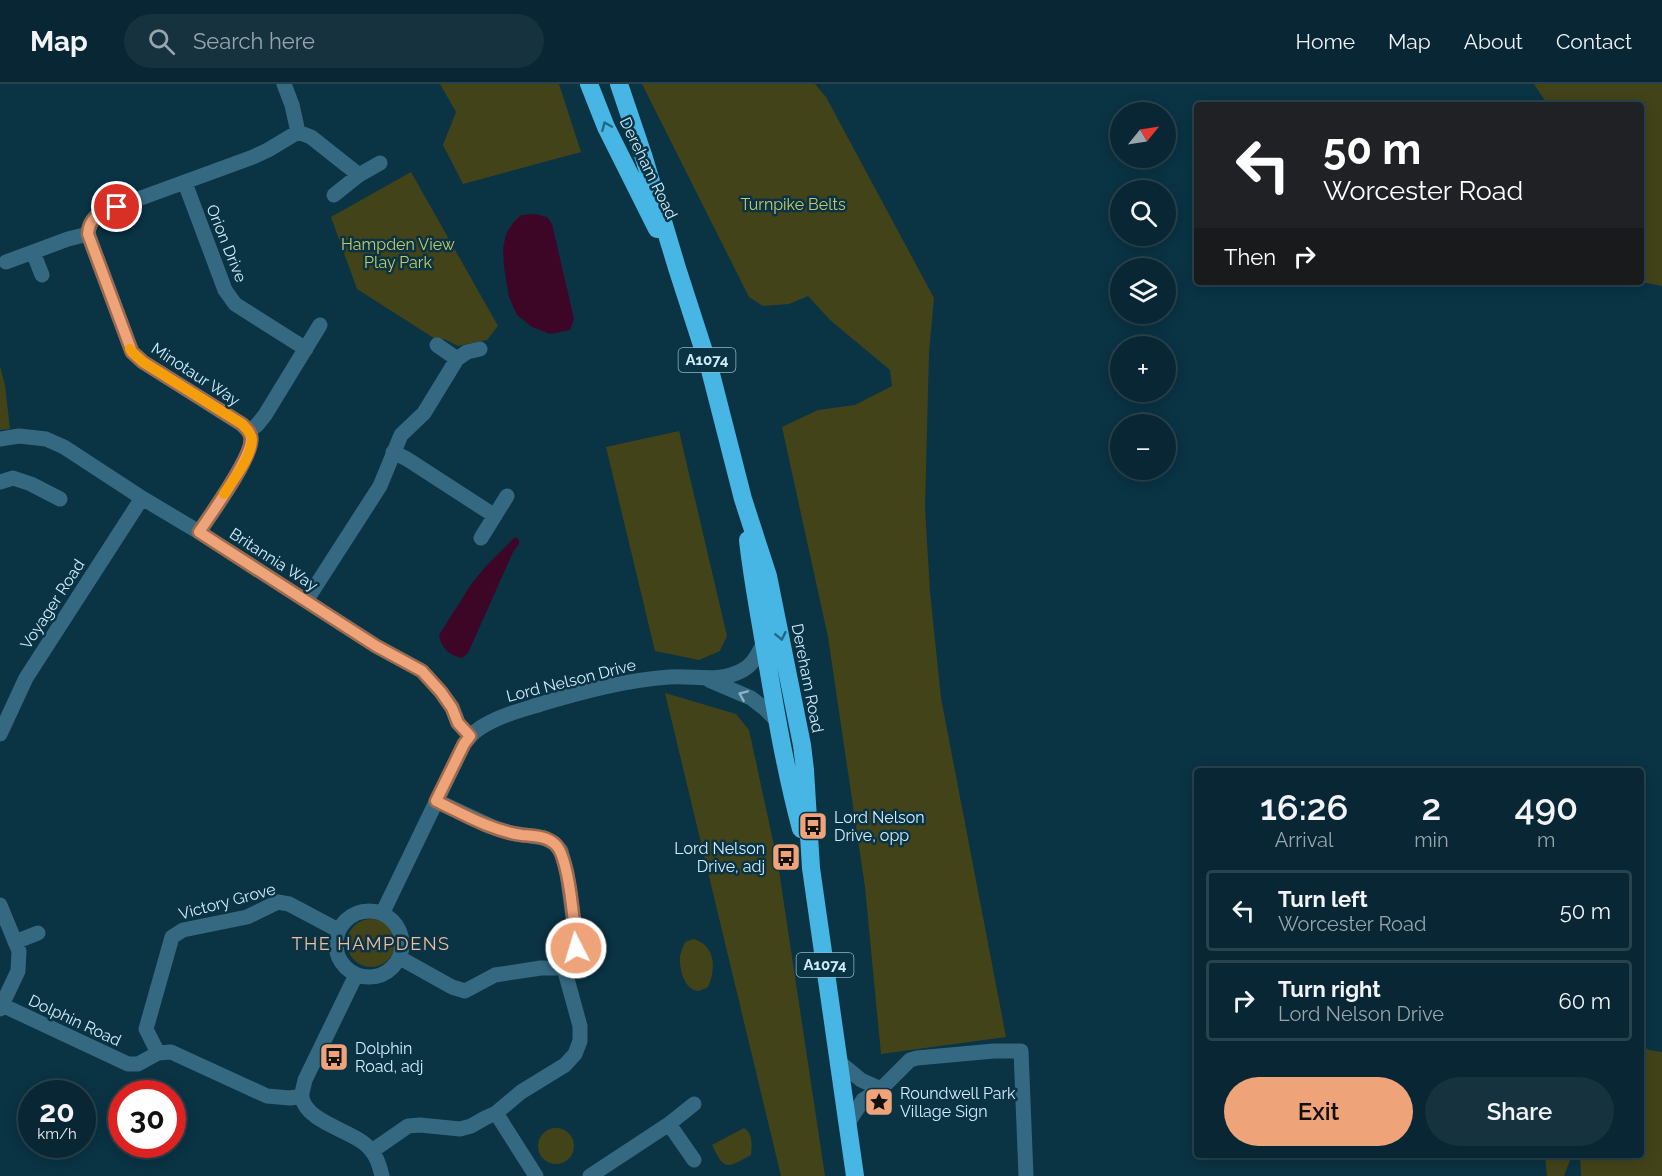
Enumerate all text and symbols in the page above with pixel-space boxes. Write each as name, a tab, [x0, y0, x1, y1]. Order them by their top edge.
search box	[124, 14, 544, 68]
text: Map	[30, 25, 88, 58]
icon: search	[145, 25, 178, 58]
text: Search here	[193, 28, 315, 54]
text: Home	[1296, 29, 1355, 54]
text: Map	[1388, 29, 1431, 54]
text: About	[1464, 29, 1523, 54]
text: Contact	[1556, 29, 1632, 54]
north arrow	[1110, 102, 1176, 168]
map controls	[1110, 102, 1176, 480]
street label: Dereham Road	[616, 114, 681, 222]
one-way arrow	[601, 121, 613, 132]
text: 50 m	[1323, 125, 1421, 174]
icon: left	[1224, 126, 1302, 204]
text: Worcester Road	[1323, 175, 1523, 206]
button: search	[1110, 180, 1176, 246]
pin	[91, 181, 142, 232]
icon: arrive	[100, 190, 133, 223]
park label: Turnpike Belts	[740, 195, 846, 214]
street label: Orion Drive	[202, 202, 251, 285]
park label: Hampden View Play Park	[341, 235, 455, 272]
icon: right	[1288, 240, 1321, 273]
text: Then	[1224, 244, 1276, 270]
button: layers	[1110, 258, 1176, 324]
button: +	[1110, 336, 1176, 402]
street label: Minotaur Way	[148, 339, 244, 410]
road number: A1074	[678, 348, 736, 372]
button: −	[1110, 414, 1176, 480]
street label: Britannia Way	[226, 524, 322, 595]
street label: Voyager Road	[16, 556, 89, 653]
street label: Dereham Road	[788, 622, 827, 734]
one-way arrow	[773, 631, 786, 641]
street label: Lord Nelson Drive	[504, 655, 638, 706]
one-way arrow	[739, 690, 750, 702]
text: 16:26	[1260, 786, 1348, 828]
text: 2	[1422, 786, 1441, 828]
text: 490	[1514, 786, 1578, 828]
place label: Lord Nelson Drive, opp	[834, 808, 925, 845]
bus stop icon: Lord Nelson Drive, opp	[797, 810, 829, 842]
text: Arrival	[1275, 828, 1333, 852]
text: min	[1414, 828, 1449, 852]
text: m	[1537, 828, 1555, 852]
place label: Lord Nelson Drive, adj	[674, 839, 765, 876]
bus stop icon: Lord Nelson Drive, adj	[770, 841, 802, 873]
street label: Victory Grove	[177, 879, 278, 924]
text: Turn left	[1278, 886, 1368, 912]
icon: left	[1227, 894, 1260, 927]
text: 50 m	[1560, 898, 1611, 924]
text: Worcester Road	[1278, 912, 1426, 936]
position arrow	[544, 916, 608, 980]
district label: THE HAMPDENS	[292, 933, 450, 954]
road number: A1074	[796, 953, 854, 977]
text: Turn right	[1278, 976, 1381, 1002]
icon: right	[1227, 984, 1260, 1017]
text: 60 m	[1558, 988, 1611, 1014]
street label: Dolphin Road	[26, 991, 124, 1050]
text: Lord Nelson Drive	[1278, 1002, 1444, 1026]
place label: Dolphin Road, adj	[355, 1039, 423, 1076]
bus stop icon: Dolphin Road, adj	[318, 1041, 350, 1073]
button: Exit	[1224, 1077, 1413, 1146]
button: Share	[1425, 1077, 1614, 1146]
speed limit sign: 30	[108, 1080, 186, 1158]
place label: Roundwell Park Village Sign	[900, 1084, 1016, 1121]
place icon: Roundwell Park Village Sign	[863, 1086, 895, 1118]
text: 20	[39, 1094, 75, 1129]
text: km/h	[37, 1125, 77, 1143]

